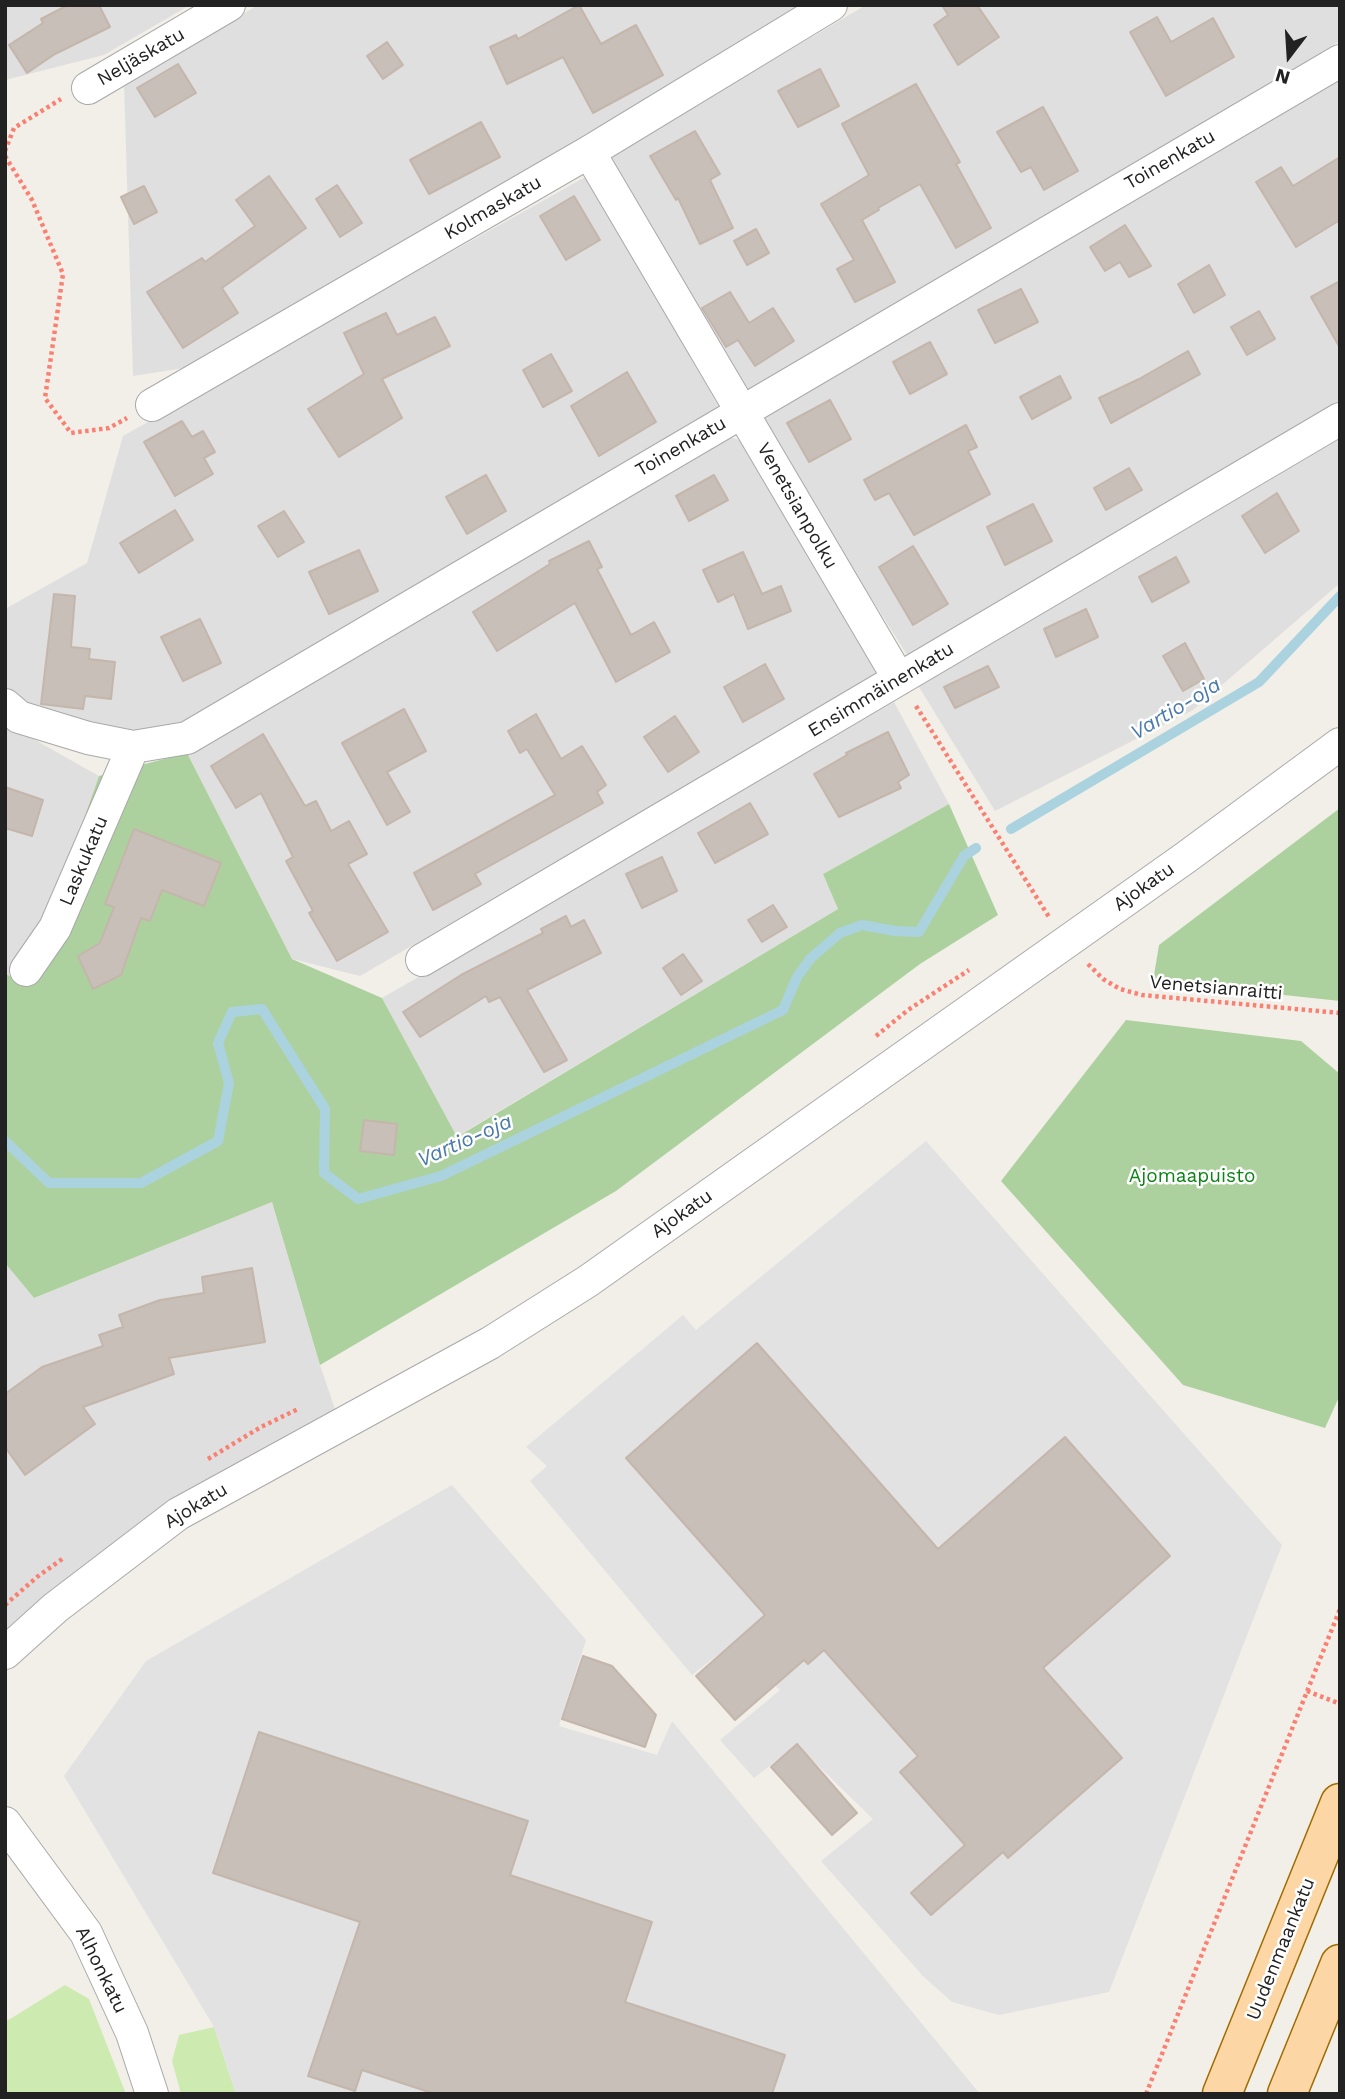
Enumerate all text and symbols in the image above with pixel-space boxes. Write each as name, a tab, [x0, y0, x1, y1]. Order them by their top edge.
north arrow	[1254, 21, 1324, 91]
street label: Neljäskatu	[93, 23, 189, 91]
text: N	[1273, 64, 1293, 90]
street label: Toinenkatu	[1121, 125, 1219, 195]
street label: Kolmaskatu	[440, 171, 546, 245]
street label: Toinenkatu	[632, 412, 730, 482]
street label: Venetsianpolku	[752, 439, 842, 573]
street label: Ensimmäinenkatu	[804, 637, 958, 743]
water label: Vartio-oja	[1126, 672, 1226, 746]
street label: Laskukatu	[55, 813, 113, 909]
street label: Ajokatu	[1109, 858, 1179, 916]
street label: Venetsianraitti	[1149, 971, 1283, 1005]
water label: Vartio-oja	[414, 1109, 516, 1173]
park label: Ajomaapuisto	[1129, 1165, 1255, 1187]
street label: Ajokatu	[647, 1185, 717, 1243]
street label: Ajokatu	[160, 1478, 232, 1534]
street label: Uudenmaankatu	[1242, 1874, 1320, 2024]
street label: Alhonkatu	[70, 1923, 132, 2017]

